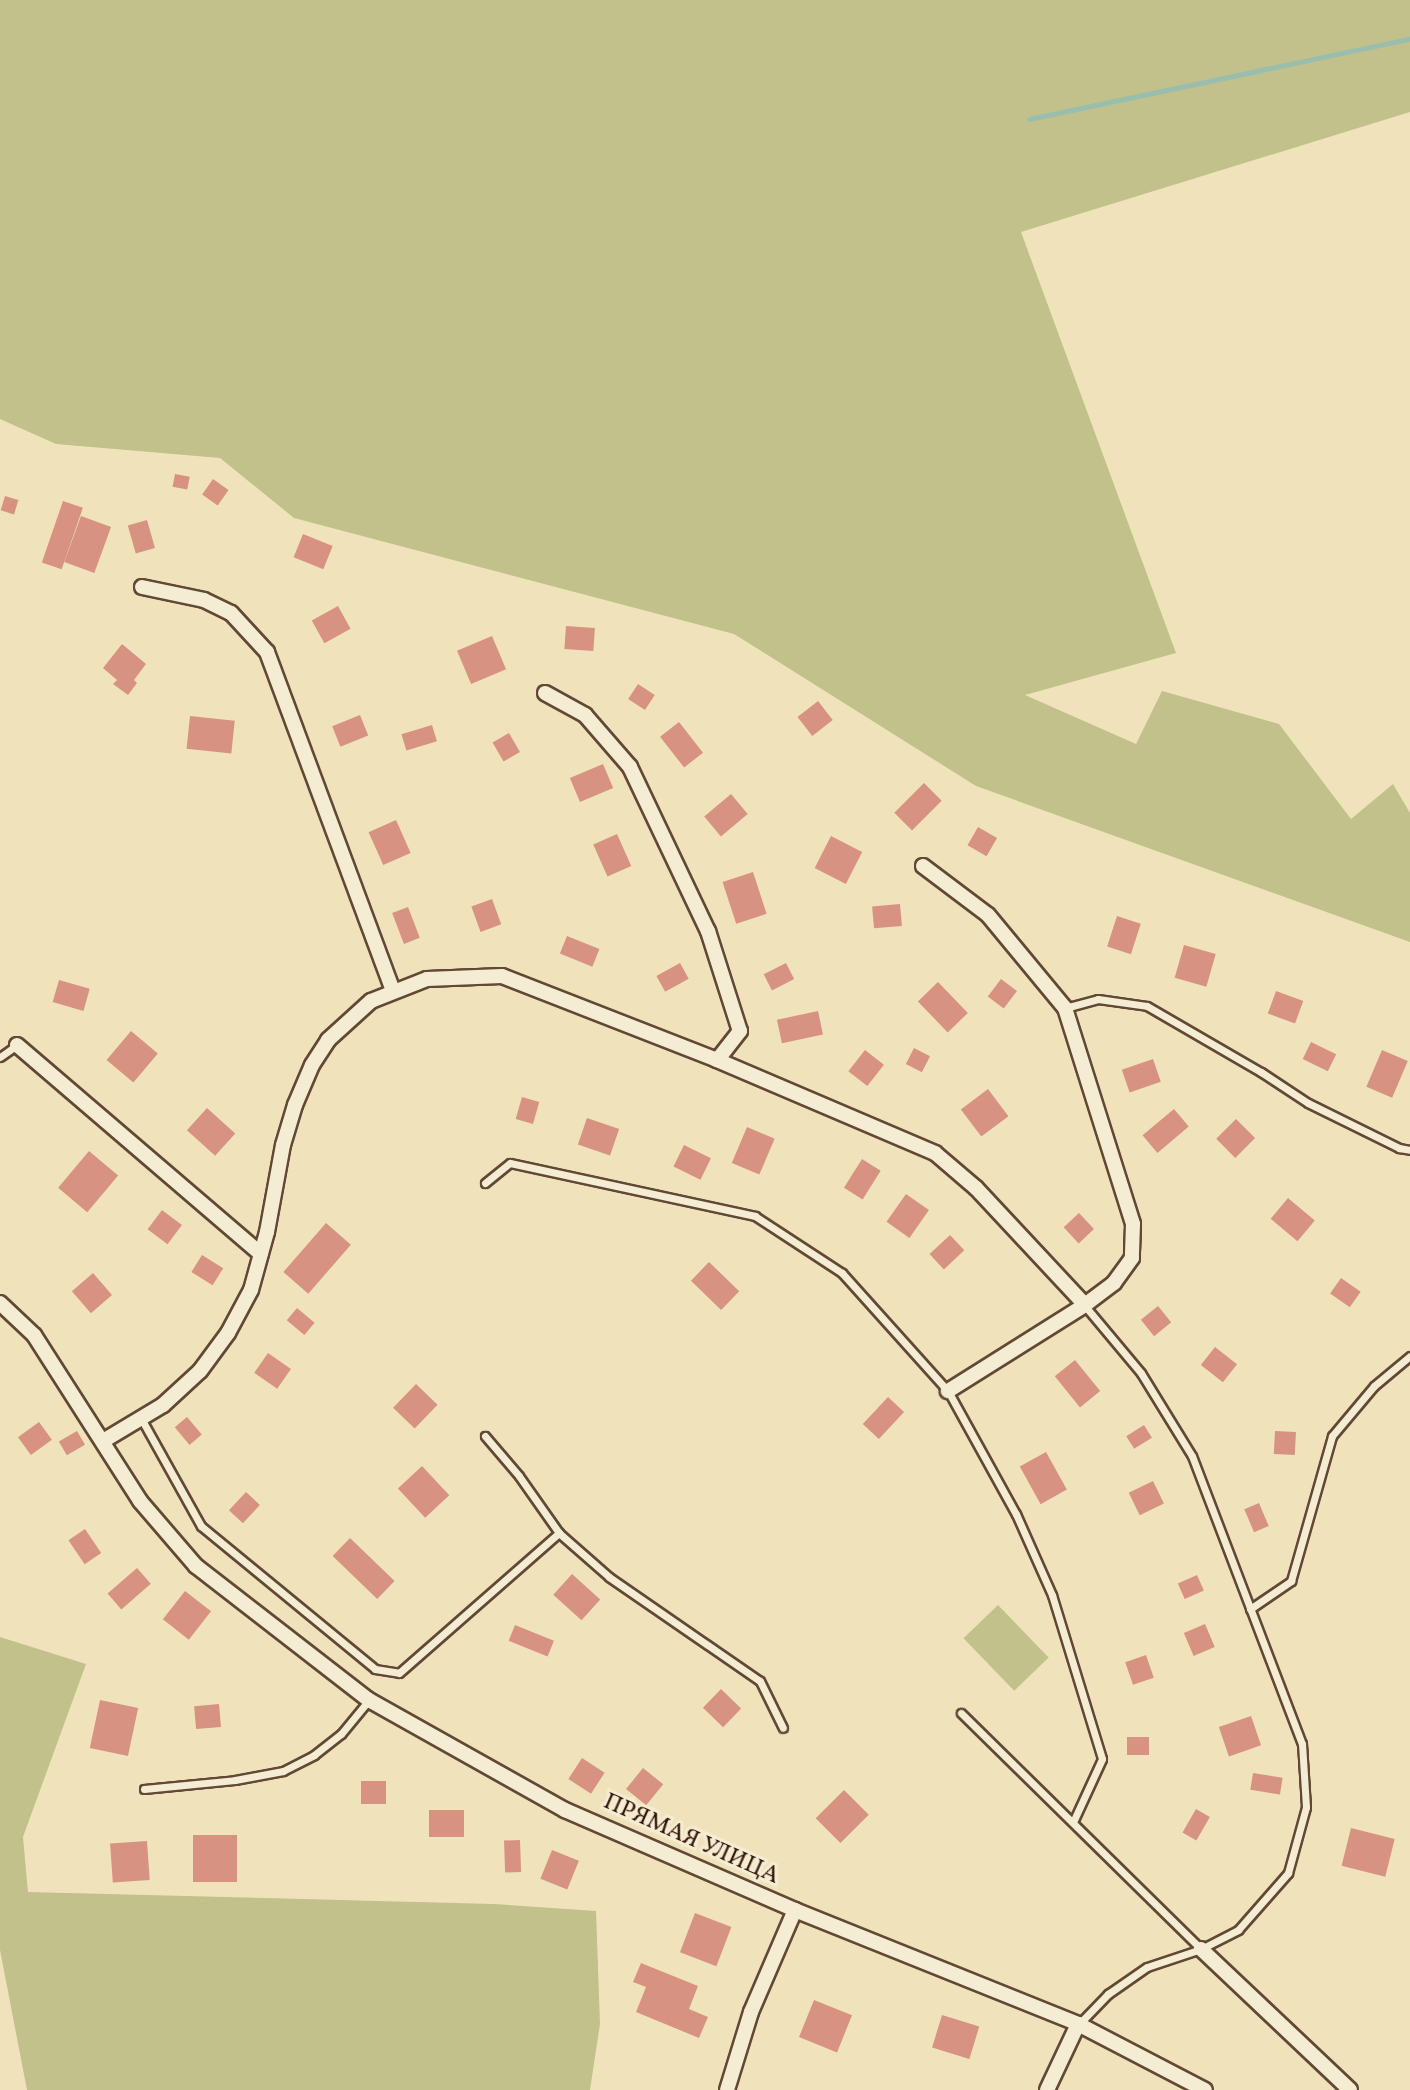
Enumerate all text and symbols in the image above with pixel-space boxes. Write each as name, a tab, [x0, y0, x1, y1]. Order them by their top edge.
street label: ПРЯМАЯ УЛИЦА	[598, 1788, 784, 1892]

